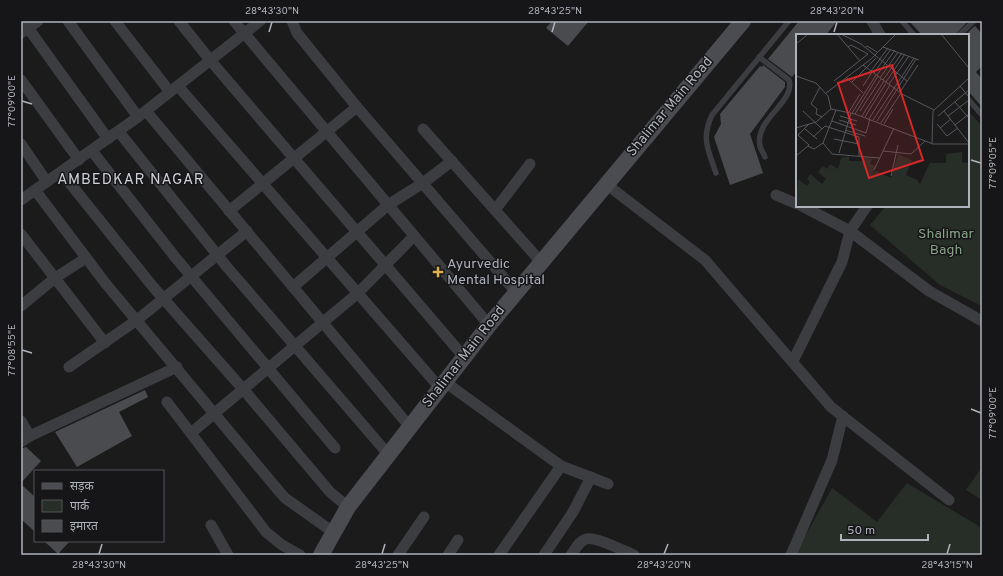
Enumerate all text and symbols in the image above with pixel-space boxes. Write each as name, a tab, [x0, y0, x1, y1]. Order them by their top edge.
text: 28°43'30"N	[245, 5, 299, 18]
text: 28°43'25"N	[528, 5, 582, 18]
text: 28°43'20"N	[810, 5, 864, 18]
inset map	[796, 34, 969, 207]
street label: Shalimar Main Road	[623, 54, 717, 160]
text: 77°09'00"E	[6, 75, 19, 127]
text: 77°09'05"E	[987, 137, 1000, 189]
district label: AMBEDKAR NAGAR	[57, 171, 205, 190]
park label: Shalimar Bagh	[918, 226, 974, 259]
place label: Ayurvedic Mental Hospital	[447, 256, 545, 289]
marker: Ayurvedic Mental Hospital	[432, 266, 444, 278]
street label: Shalimar Main Road	[419, 303, 509, 411]
text: 77°08'55"E	[6, 324, 19, 376]
text: 77°09'00"E	[987, 387, 1000, 439]
legend	[34, 470, 164, 542]
text: सड़क	[70, 479, 95, 495]
text: पार्क	[70, 499, 90, 515]
scale bar	[841, 516, 928, 542]
text: इमारत	[70, 519, 99, 535]
text: 50 m	[847, 523, 875, 539]
text: 28°43'30"N	[72, 559, 126, 572]
text: 28°43'25"N	[355, 559, 409, 572]
text: 28°43'20"N	[637, 559, 691, 572]
text: 28°43'15"N	[921, 559, 973, 572]

